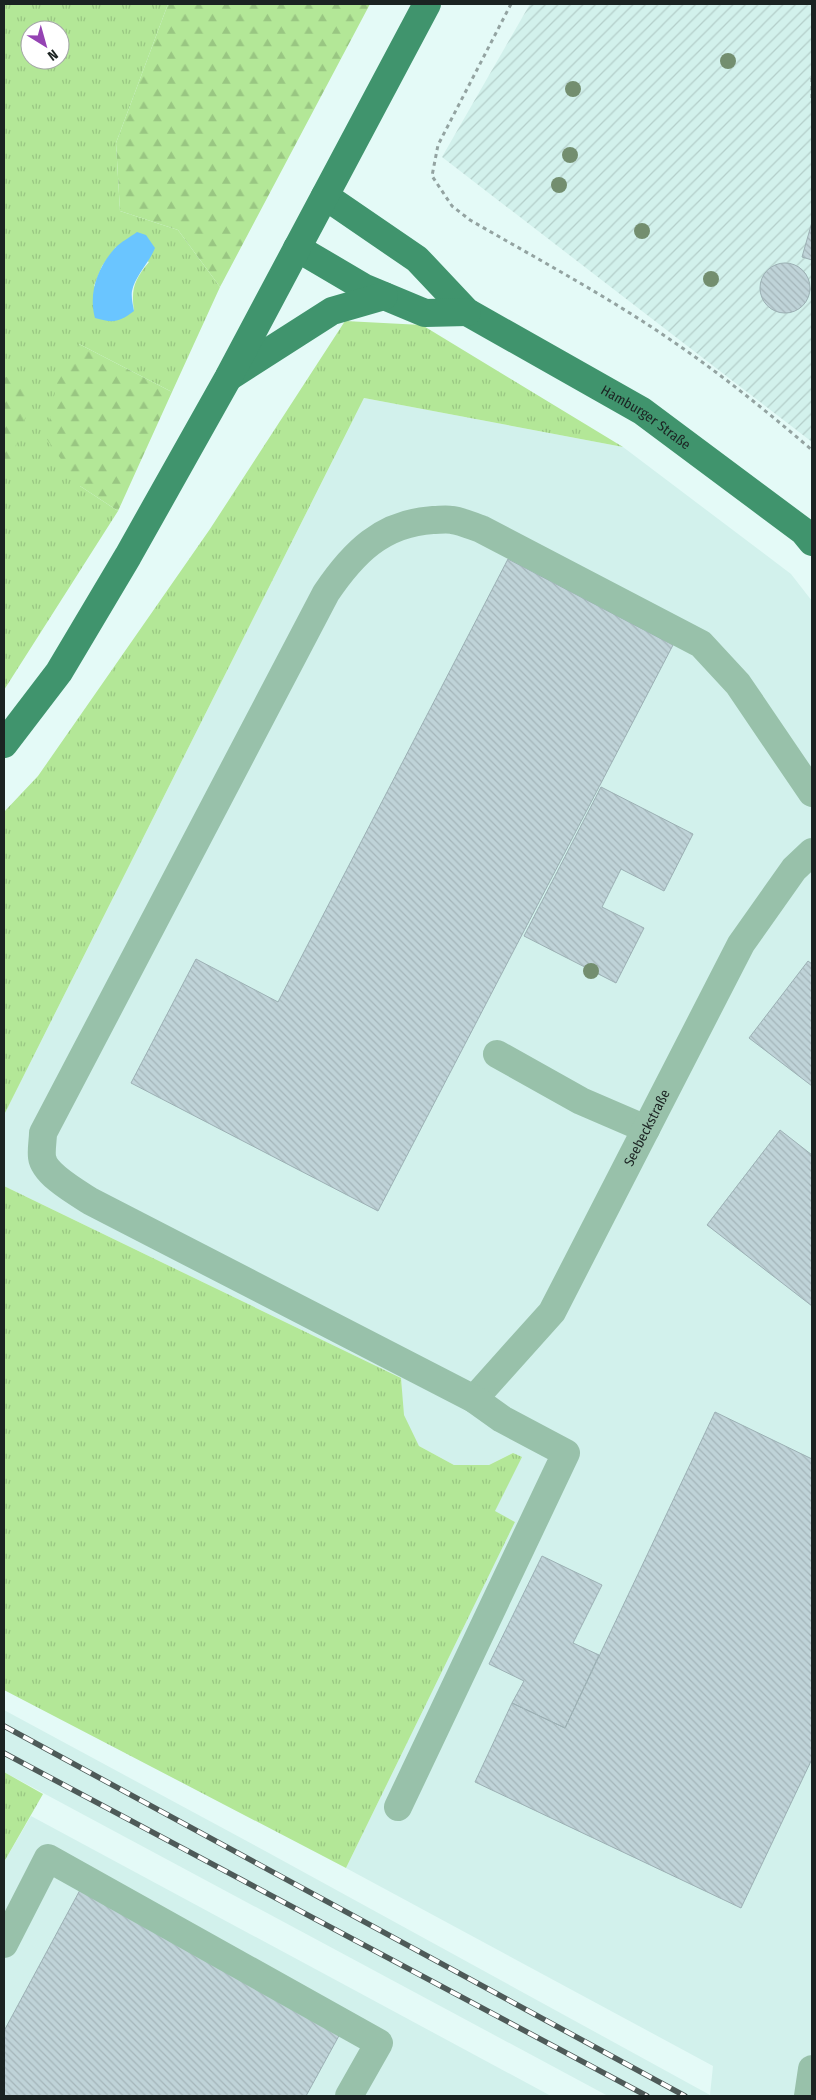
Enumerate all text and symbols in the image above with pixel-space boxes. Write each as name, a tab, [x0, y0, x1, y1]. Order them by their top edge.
north arrow	[20, 20, 70, 70]
text: N	[44, 46, 61, 64]
street label: Hamburger Straße	[598, 381, 694, 453]
street label: Seebeckstraße	[620, 1086, 673, 1169]

